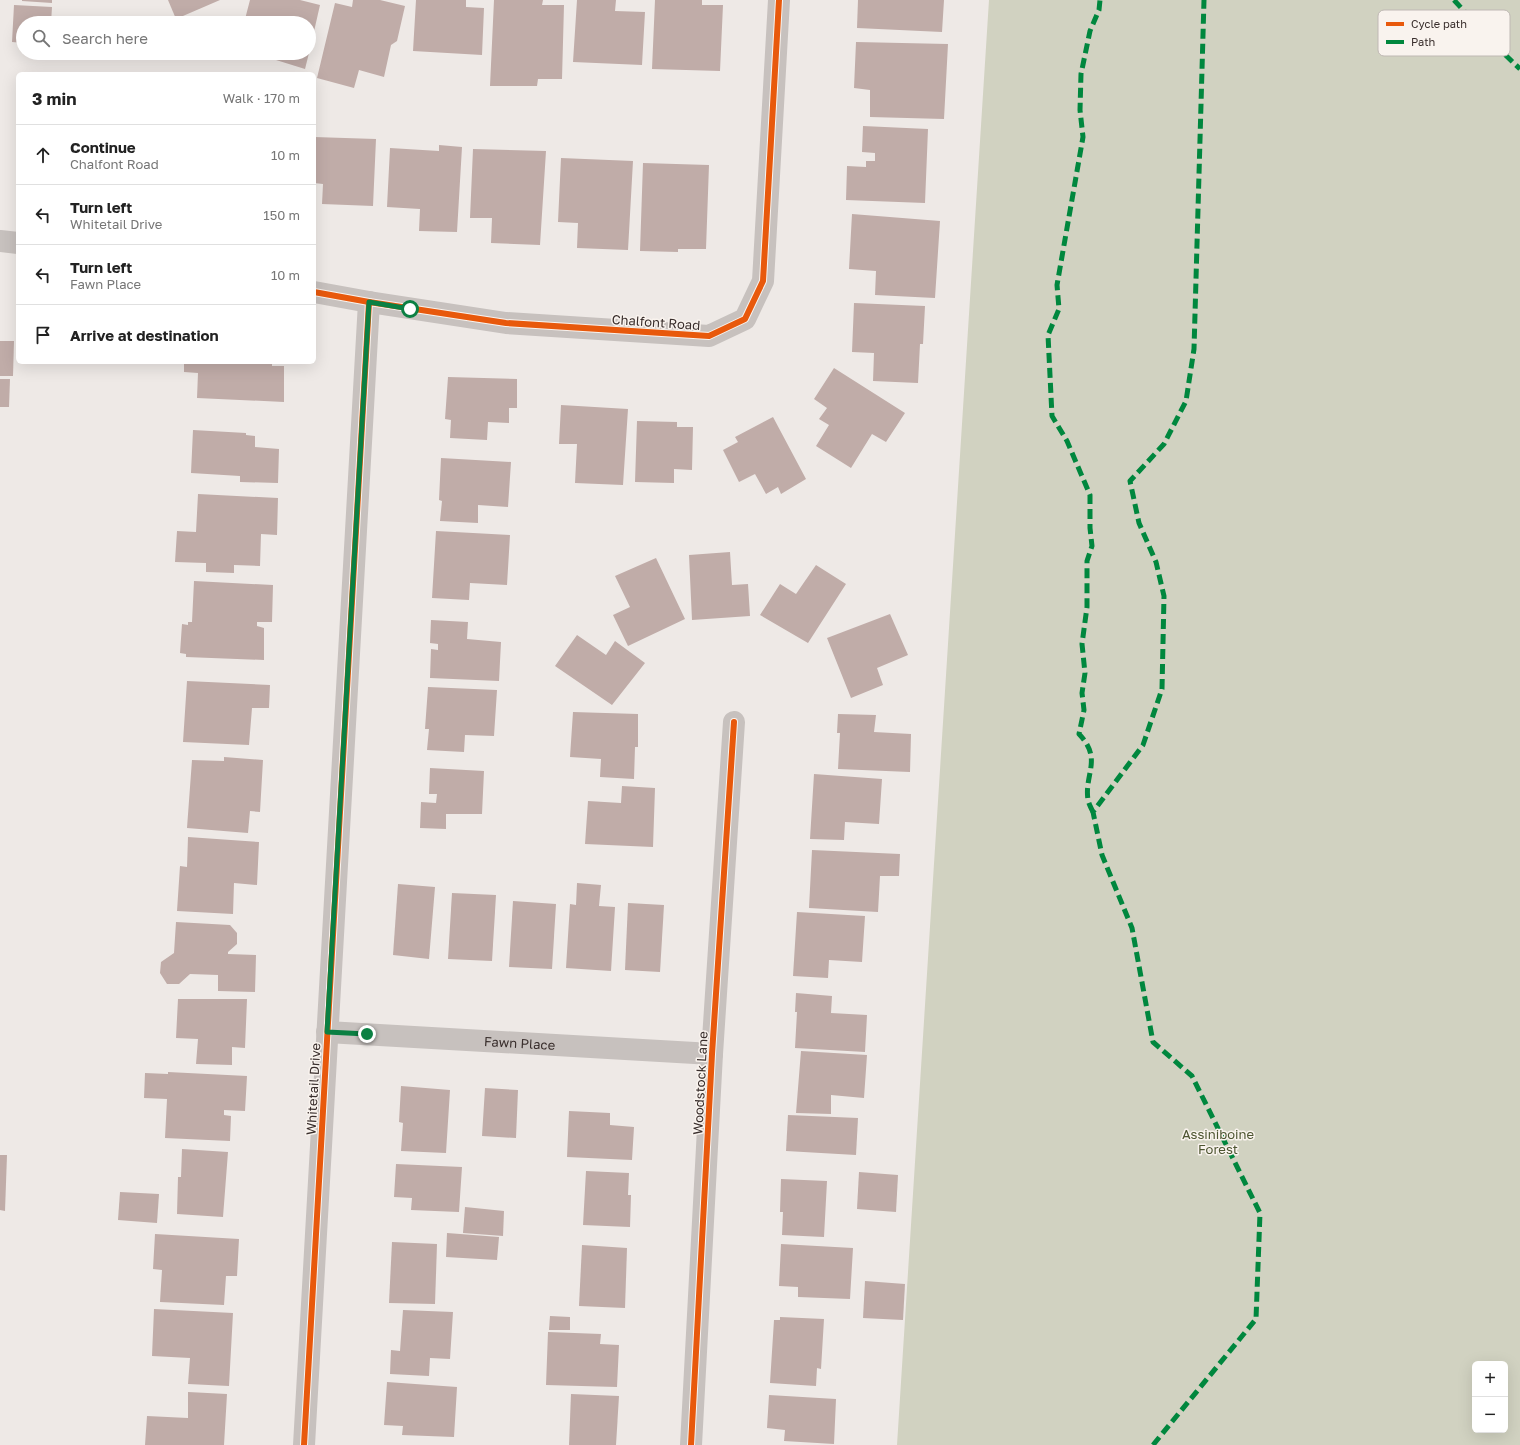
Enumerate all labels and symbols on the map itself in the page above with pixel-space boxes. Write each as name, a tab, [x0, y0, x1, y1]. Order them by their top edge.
legend	[1378, 10, 1510, 56]
text: Cycle path	[1411, 17, 1467, 30]
text: Path	[1411, 35, 1435, 48]
route start	[401, 300, 419, 318]
street label: Chalfont Road	[611, 311, 701, 333]
route end	[358, 1025, 376, 1043]
street label: Woodstock Lane	[689, 1031, 711, 1135]
street label: Fawn Place	[484, 1033, 556, 1053]
street label: Whitetail Drive	[303, 1042, 323, 1136]
park label: Assiniboine Forest	[1182, 1126, 1254, 1157]

